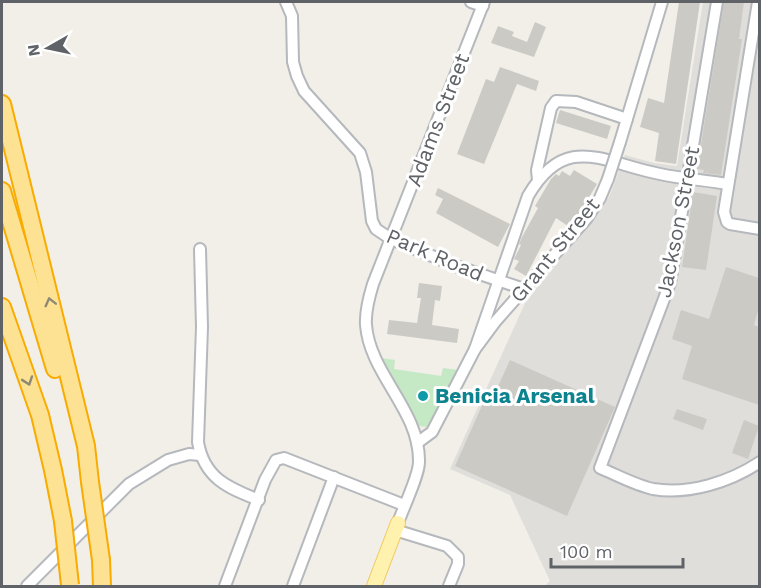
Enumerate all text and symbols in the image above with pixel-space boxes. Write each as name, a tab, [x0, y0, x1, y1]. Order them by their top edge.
north arrow	[18, 18, 78, 78]
text: N	[23, 43, 44, 58]
street label: Adams Street	[401, 50, 474, 190]
street label: Jackson Street	[651, 144, 704, 300]
street label: Grant Street	[505, 192, 605, 307]
street label: Park Road	[383, 223, 488, 286]
one-way arrow	[44, 297, 57, 307]
one-way arrow	[21, 376, 34, 386]
place label: Benicia Arsenal	[435, 383, 595, 408]
marker: Benicia Arsenal	[416, 389, 430, 403]
scale bar	[551, 531, 683, 569]
text: 100 m	[560, 541, 613, 562]

